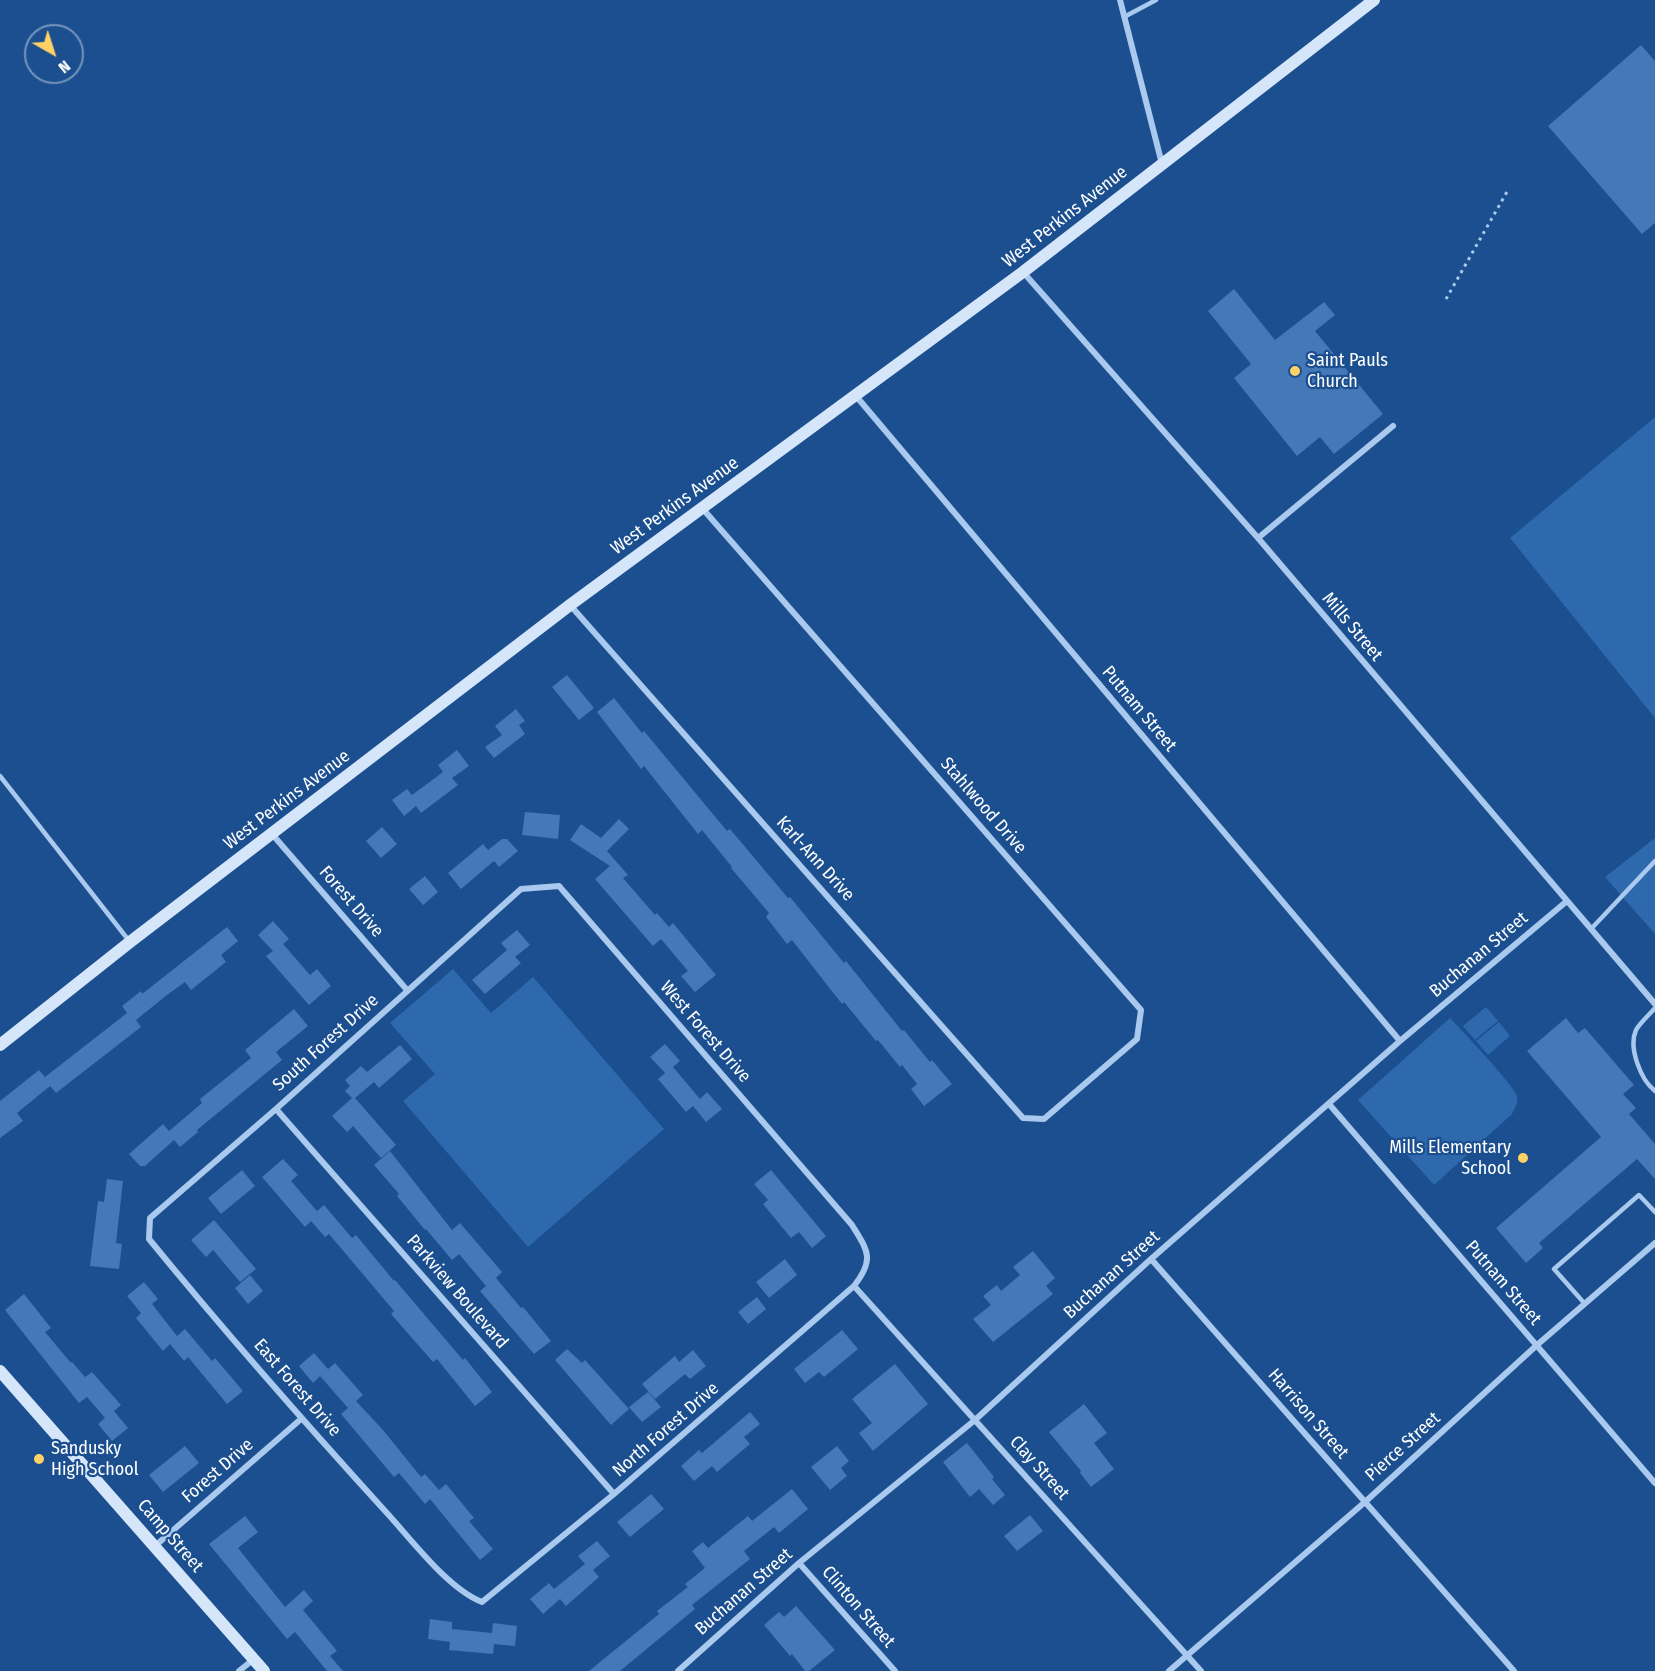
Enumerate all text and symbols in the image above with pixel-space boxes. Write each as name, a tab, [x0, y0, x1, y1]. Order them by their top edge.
north arrow	[24, 24, 84, 84]
text: N	[55, 56, 74, 77]
street label: West Perkins Avenue	[998, 162, 1132, 272]
place label: Saint Pauls Church	[1307, 350, 1388, 392]
marker: Saint Pauls Church	[1288, 364, 1302, 378]
street label: West Perkins Avenue	[607, 452, 743, 560]
street label: Mills Street	[1317, 588, 1387, 666]
street label: Putnam Street	[1097, 662, 1181, 756]
street label: West Perkins Avenue	[220, 745, 354, 855]
street label: Stahlwood Drive	[935, 753, 1031, 859]
street label: Karl-Ann Drive	[771, 812, 859, 906]
street label: Forest Drive	[314, 862, 388, 942]
street label: Buchanan Street	[1426, 908, 1532, 1002]
street label: West Forest Drive	[655, 977, 755, 1087]
street label: South Forest Drive	[269, 990, 383, 1096]
place label: Mills Elementary School	[1389, 1137, 1511, 1180]
marker: Mills Elementary School	[1516, 1151, 1530, 1165]
street label: Buchanan Street	[1060, 1226, 1164, 1324]
street label: Parkview Boulevard	[402, 1231, 512, 1353]
street label: Putnam Street	[1460, 1236, 1546, 1330]
street label: East Forest Drive	[249, 1335, 345, 1441]
street label: Harrison Street	[1263, 1365, 1353, 1463]
street label: North Forest Drive	[609, 1378, 723, 1482]
street label: Pierce Street	[1361, 1408, 1445, 1486]
street label: Clay Street	[1005, 1432, 1073, 1504]
street label: Forest Drive	[178, 1434, 258, 1508]
place label: Sandusky High School	[51, 1438, 138, 1480]
marker: Sandusky High School	[32, 1452, 46, 1466]
street label: Camp Street	[132, 1495, 208, 1577]
street label: Buchanan Street	[691, 1544, 797, 1640]
street label: Clinton Street	[817, 1562, 899, 1652]

